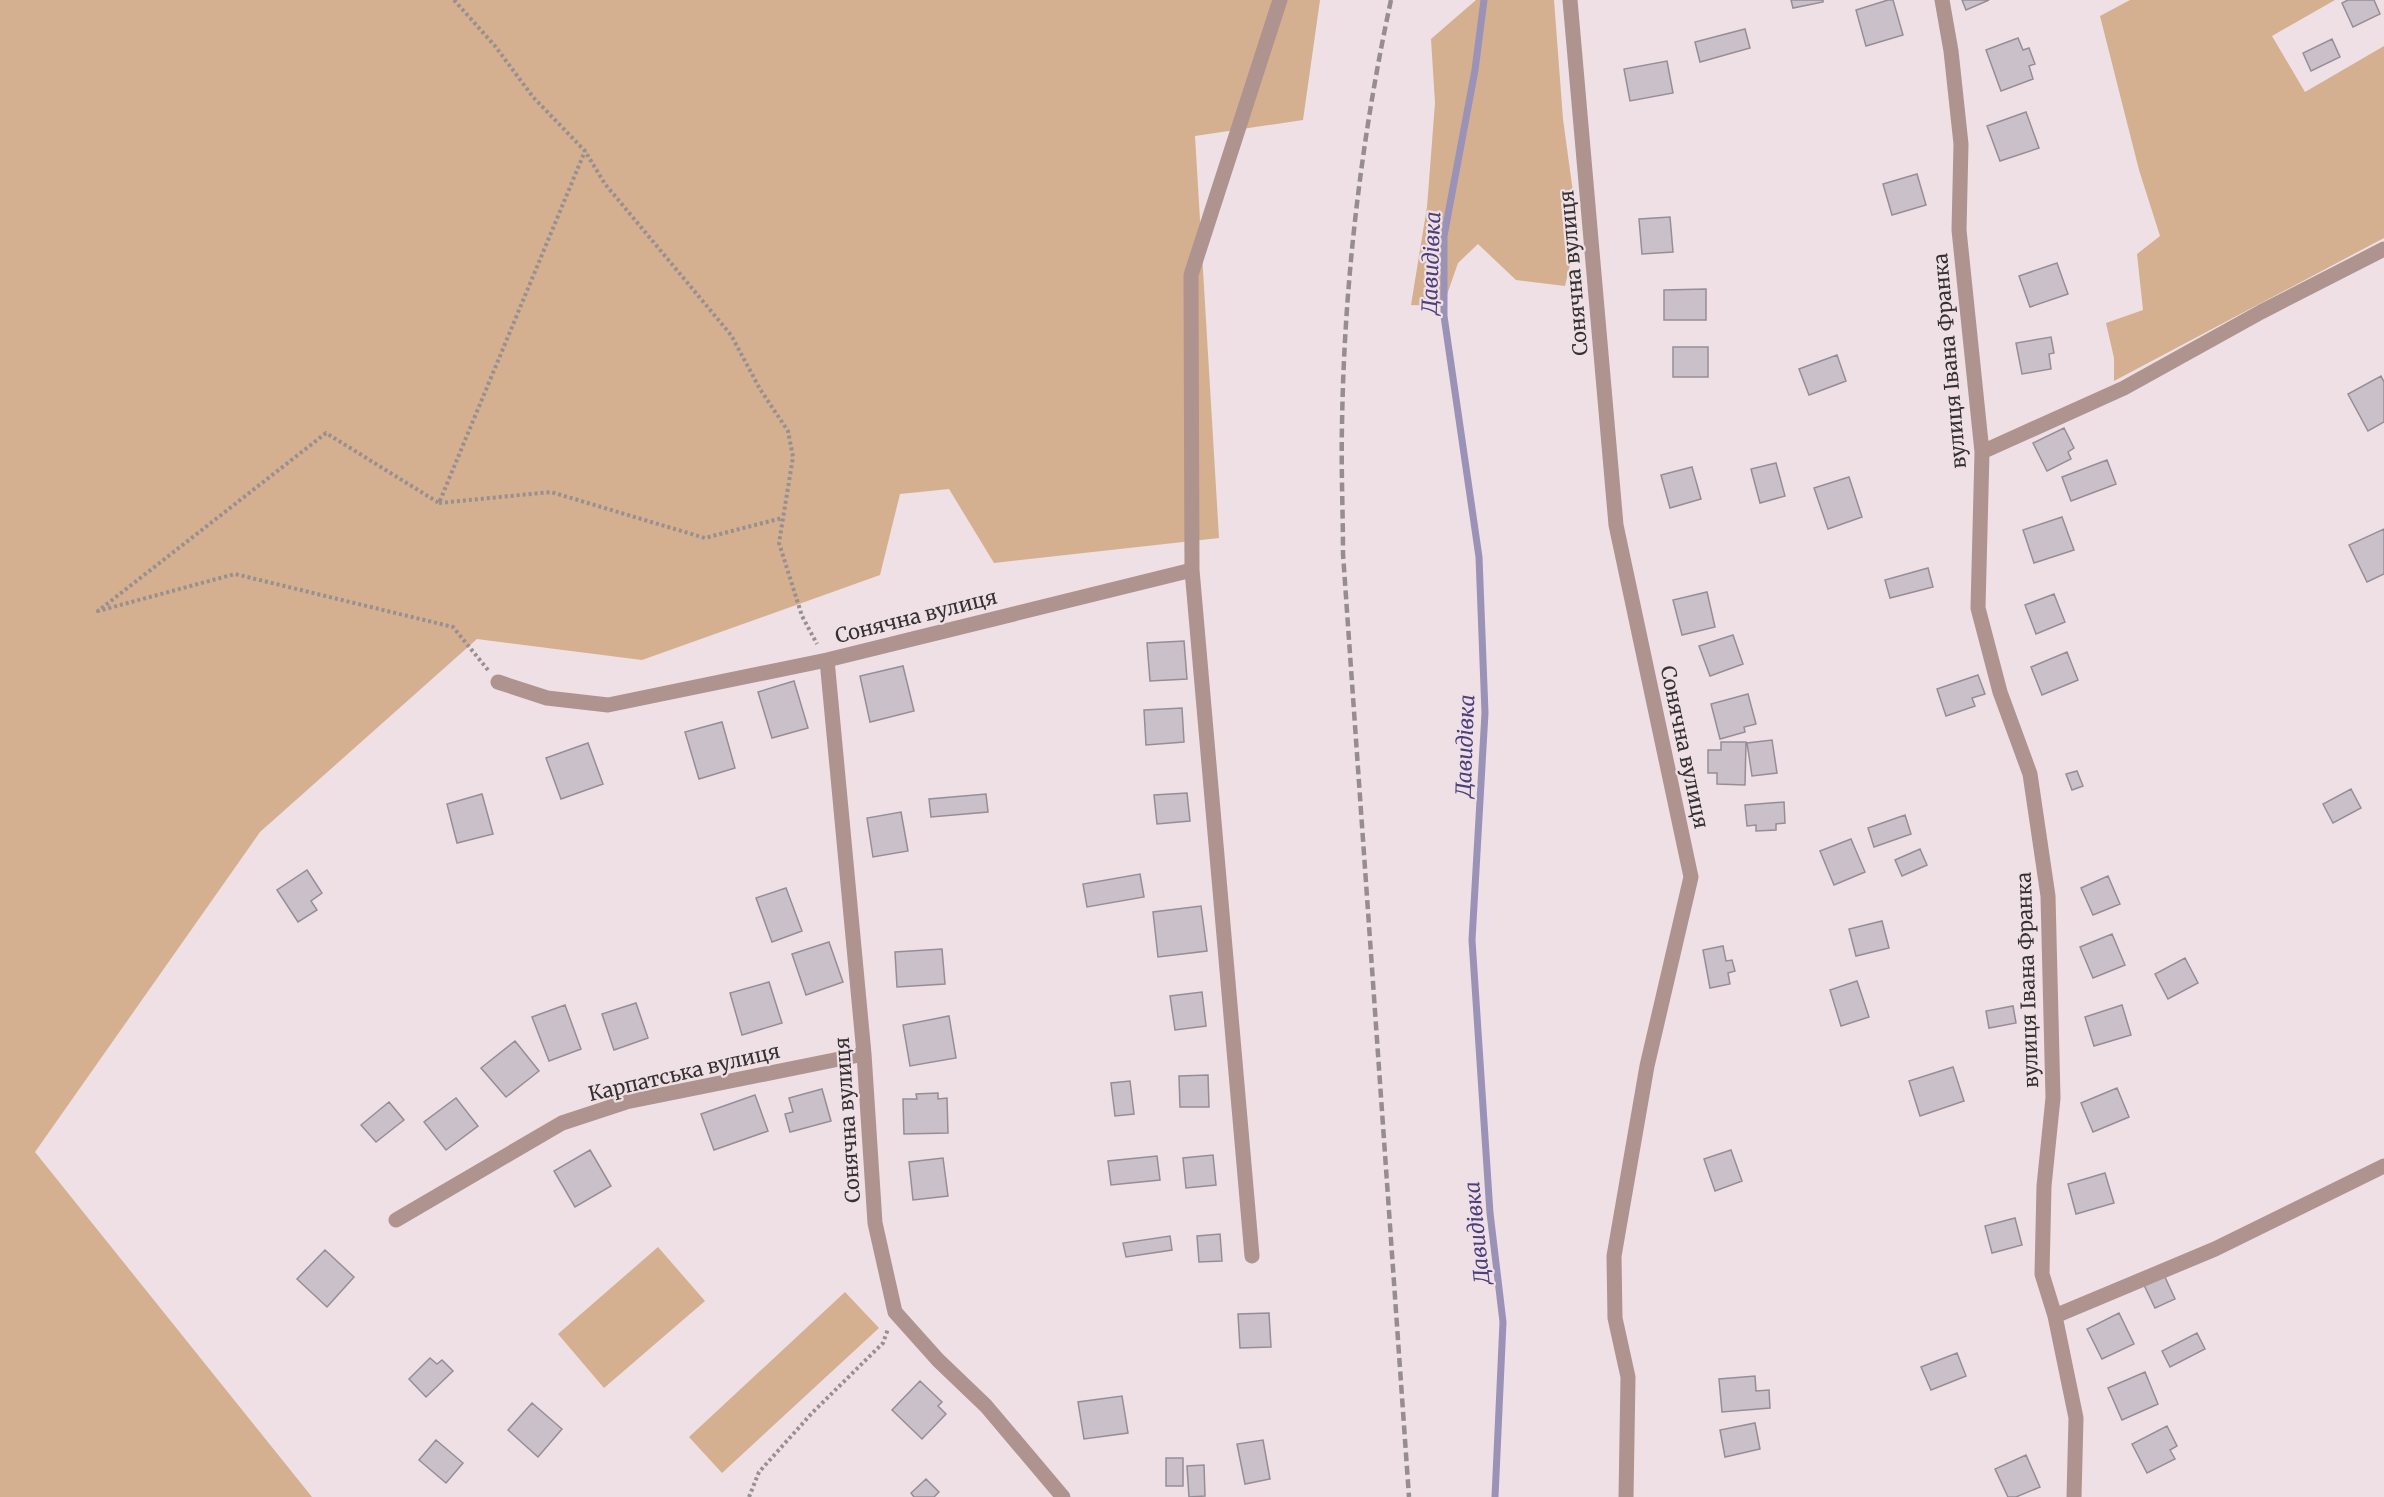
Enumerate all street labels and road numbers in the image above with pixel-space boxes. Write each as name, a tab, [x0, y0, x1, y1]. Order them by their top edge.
street label: Сонячна вулиця	[1553, 189, 1593, 357]
street label: вулиця Івана Франка	[1927, 252, 1971, 470]
street label: Сонячна вулиця	[833, 584, 1000, 648]
street label: Сонячна вулиця	[1656, 663, 1714, 831]
street label: вулиця Івана Франка	[2011, 871, 2043, 1088]
street label: Сонячна вулиця	[829, 1036, 865, 1204]
street label: Карпатська вулиця	[586, 1038, 782, 1106]

